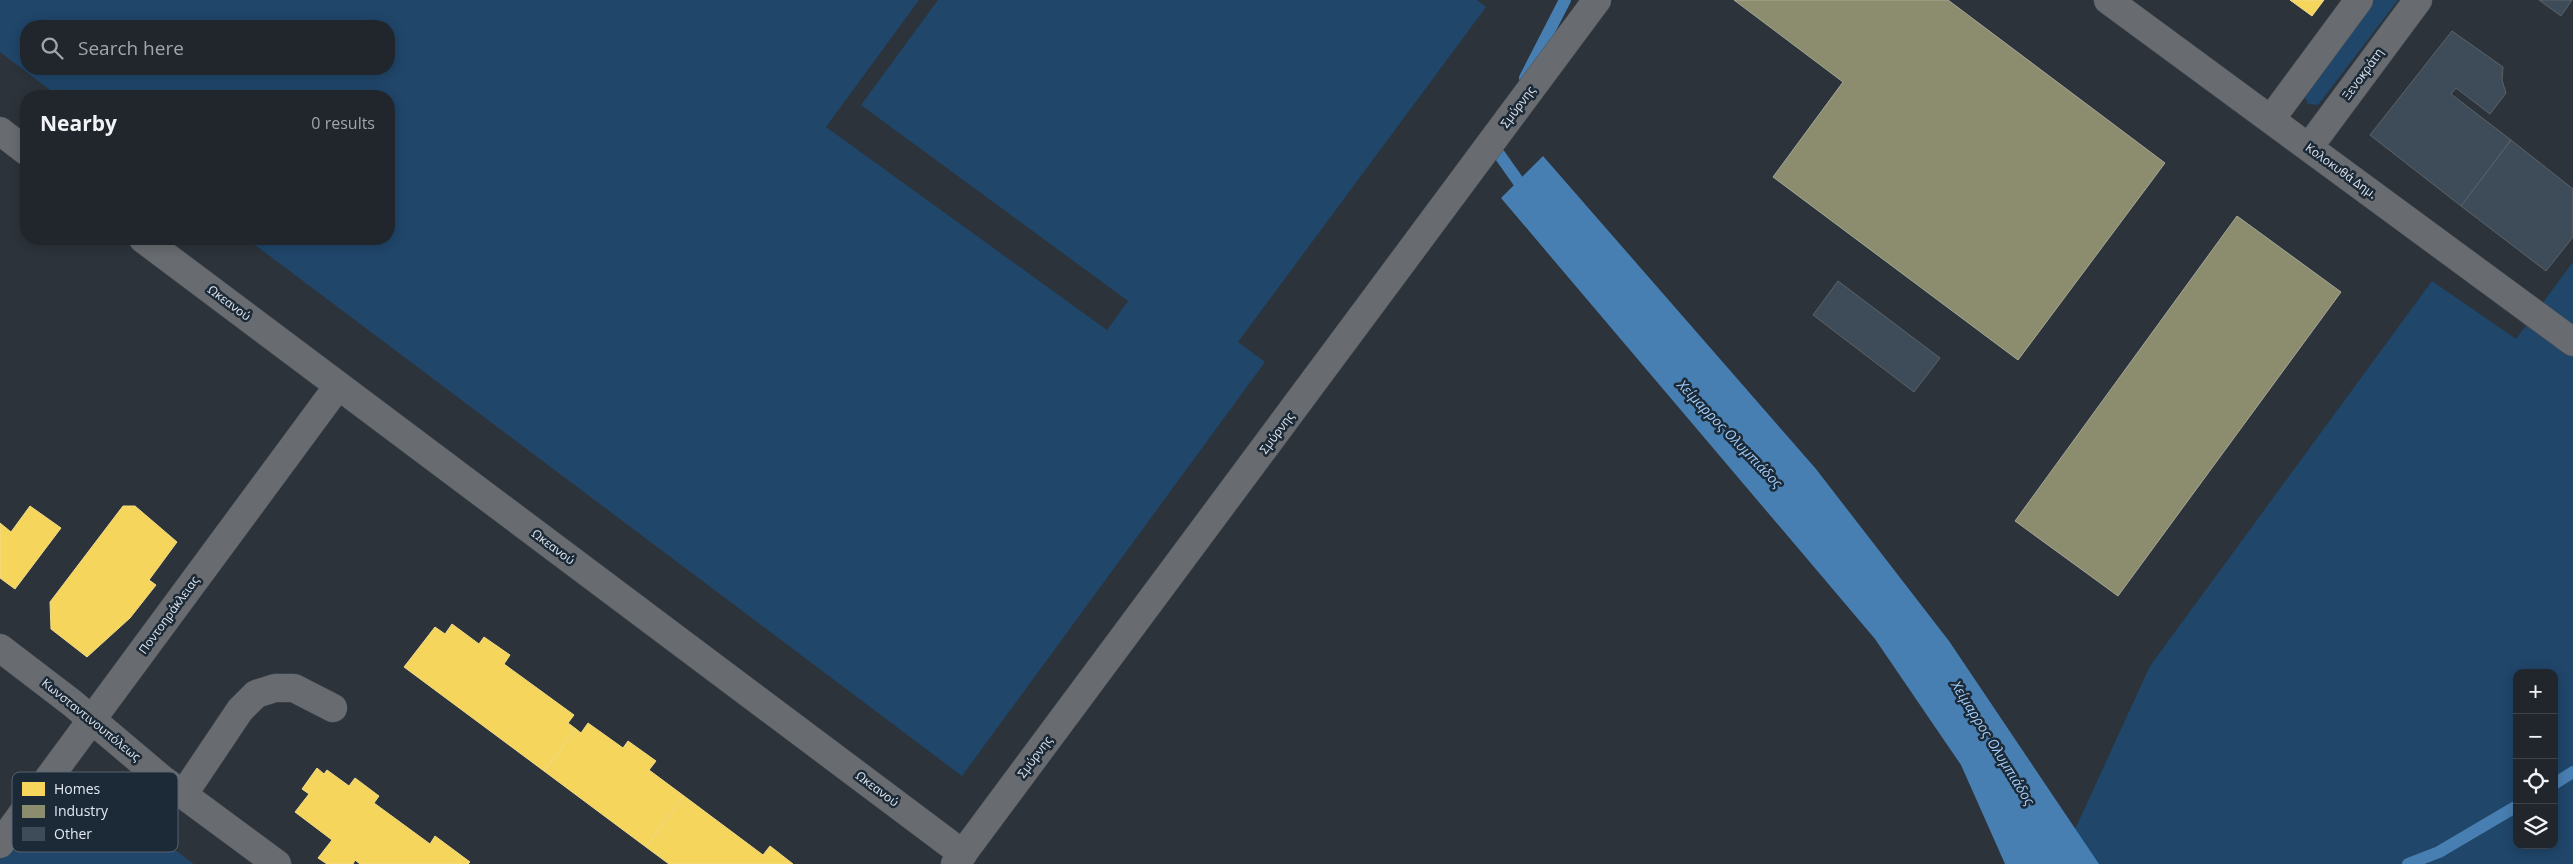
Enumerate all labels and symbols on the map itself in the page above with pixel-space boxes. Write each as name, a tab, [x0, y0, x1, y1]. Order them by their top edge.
street label: Ξενοκράτη	[2338, 44, 2387, 103]
street label: Σμύρνης	[1496, 82, 1539, 131]
street label: Κολοκυθά Δημ.	[2302, 139, 2380, 202]
street label: Ωκεανού	[204, 281, 254, 324]
water label: Χείμαρρος Ολυμπιάδος	[1673, 375, 1788, 492]
street label: Σμύρνης	[1255, 408, 1298, 457]
street label: Ωκεανού	[528, 525, 578, 568]
street label: Ποντοηράκλειας	[134, 572, 203, 657]
street label: Κωνσταντινουπόλεως	[38, 674, 145, 765]
water label: Χείμαρρος Ολυμπιάδος	[1947, 676, 2040, 809]
street label: Σμύρνης	[1013, 732, 1056, 781]
street label: Ωκεανού	[852, 767, 902, 810]
legend	[12, 772, 178, 852]
text: Homes	[54, 779, 101, 798]
text: Industry	[54, 801, 109, 820]
text: Other	[54, 824, 92, 843]

